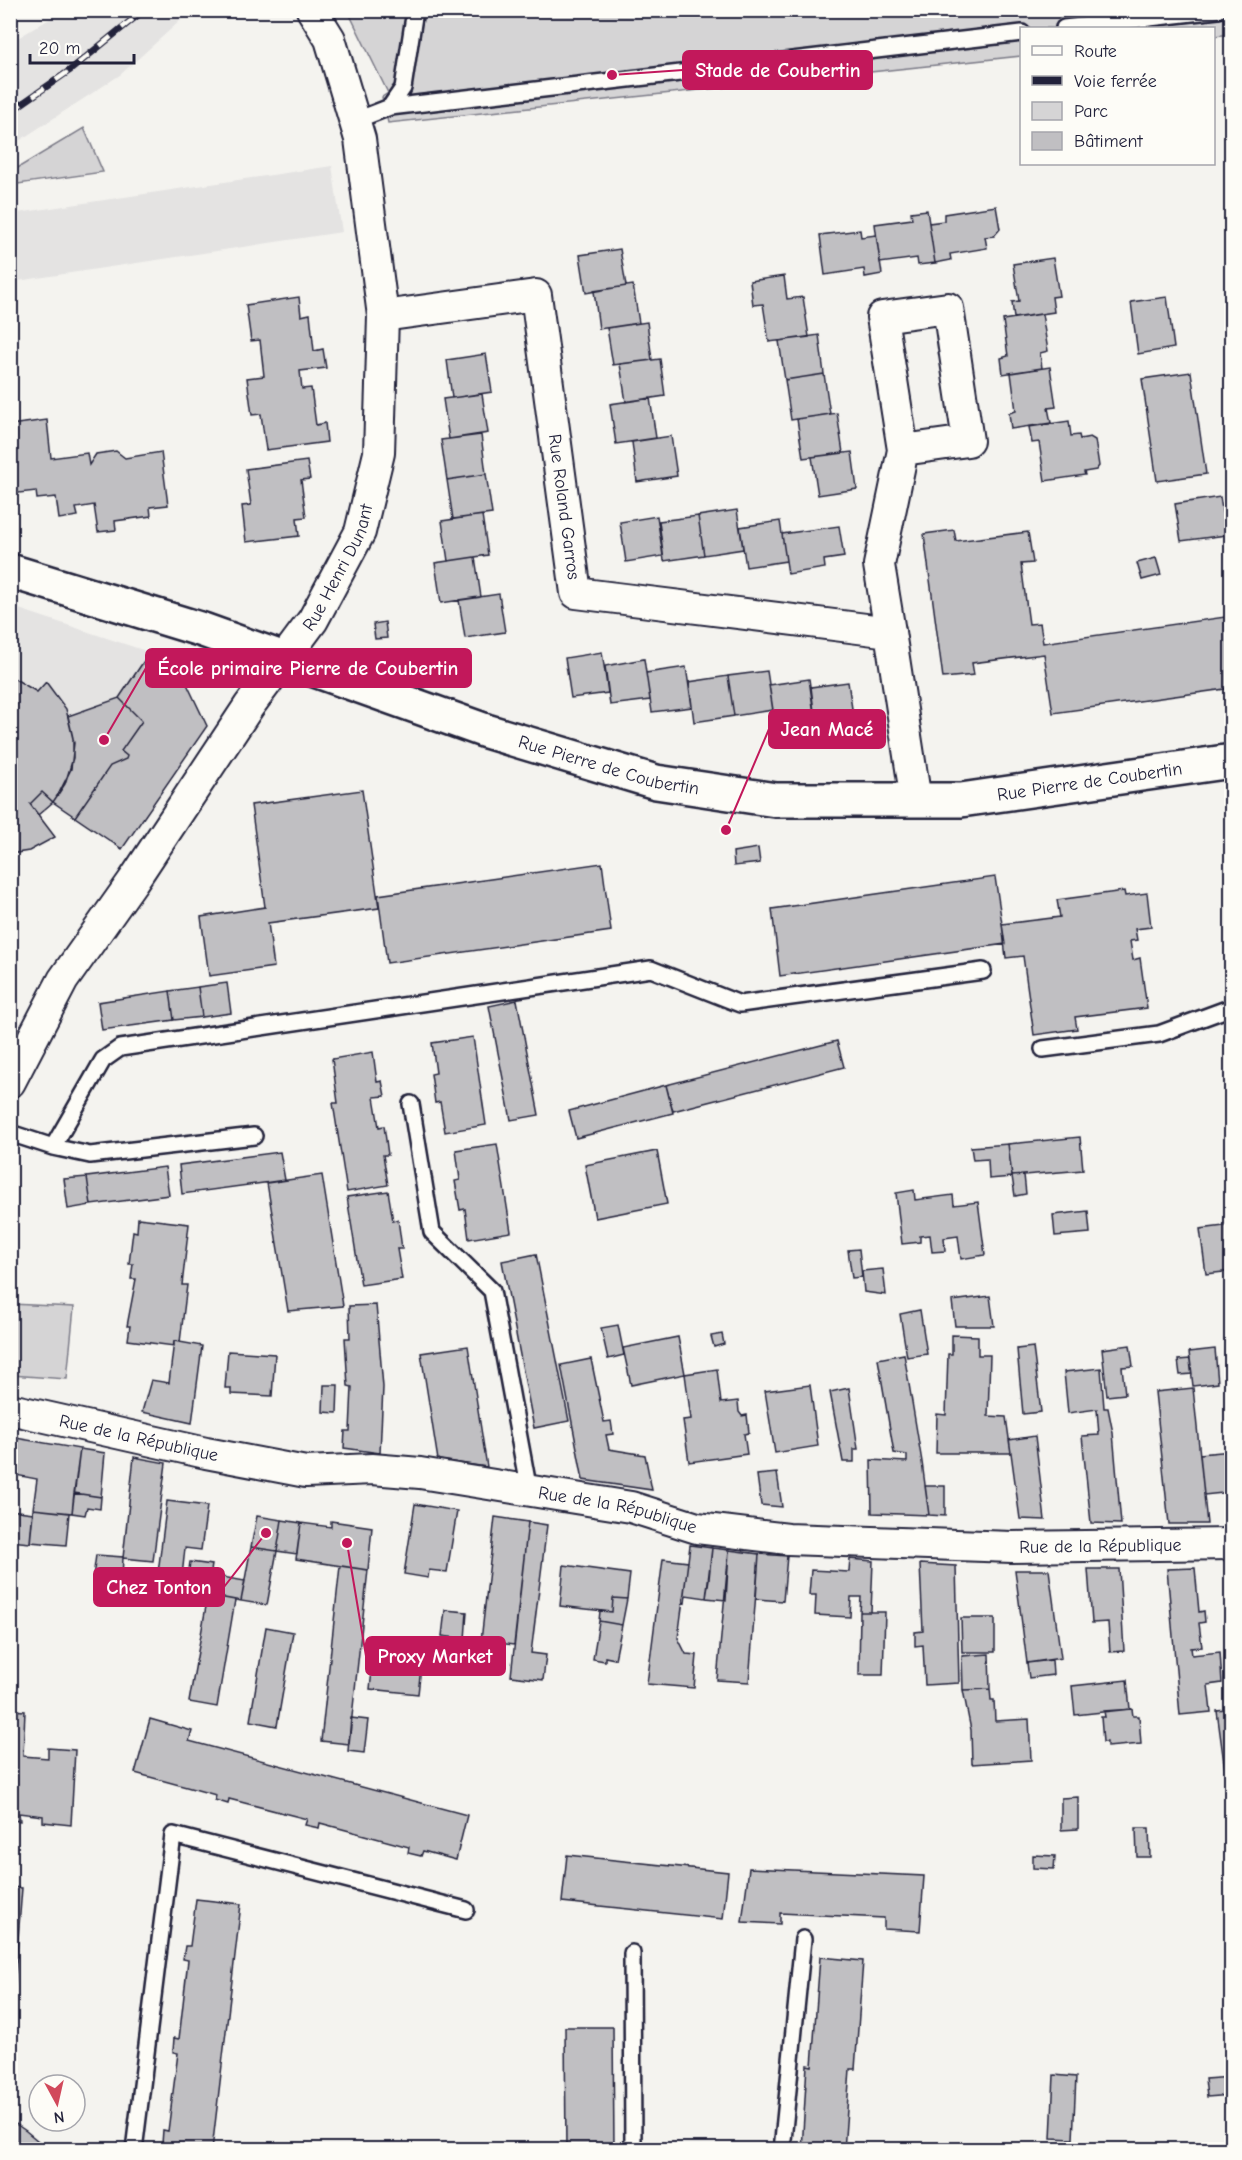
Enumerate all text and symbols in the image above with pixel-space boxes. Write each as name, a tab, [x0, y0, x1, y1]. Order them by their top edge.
scale bar	[30, 27, 134, 65]
legend	[1020, 27, 1215, 165]
text: 20 m	[39, 38, 80, 59]
text: Route	[1074, 41, 1117, 62]
callout: Stade de Coubertin	[683, 51, 872, 89]
text: Stade de Coubertin	[695, 59, 861, 82]
text: Voie ferrée	[1074, 71, 1157, 92]
text: Parc	[1074, 101, 1108, 122]
text: Bâtiment	[1074, 131, 1144, 152]
street label: Rue Roland Garros	[544, 433, 584, 581]
street label: Rue Henri Dunant	[298, 501, 378, 635]
callout: École primaire Pierre de Coubertin	[146, 649, 471, 687]
text: École primaire Pierre de Coubertin	[158, 656, 458, 680]
callout: Jean Macé	[769, 710, 885, 748]
text: Jean Macé	[781, 718, 874, 741]
street label: Rue Pierre de Coubertin	[516, 731, 701, 799]
street label: Rue Pierre de Coubertin	[996, 758, 1183, 806]
street label: Rue de la République	[57, 1410, 220, 1466]
street label: Rue de la République	[537, 1482, 699, 1538]
street label: Rue de la République	[1019, 1535, 1182, 1558]
callout: Chez Tonton	[94, 1568, 224, 1606]
text: Chez Tonton	[106, 1576, 212, 1599]
callout: Proxy Market	[366, 1637, 505, 1675]
text: Proxy Market	[378, 1645, 493, 1668]
north arrow	[27, 2073, 87, 2133]
text: N	[53, 2107, 65, 2127]

